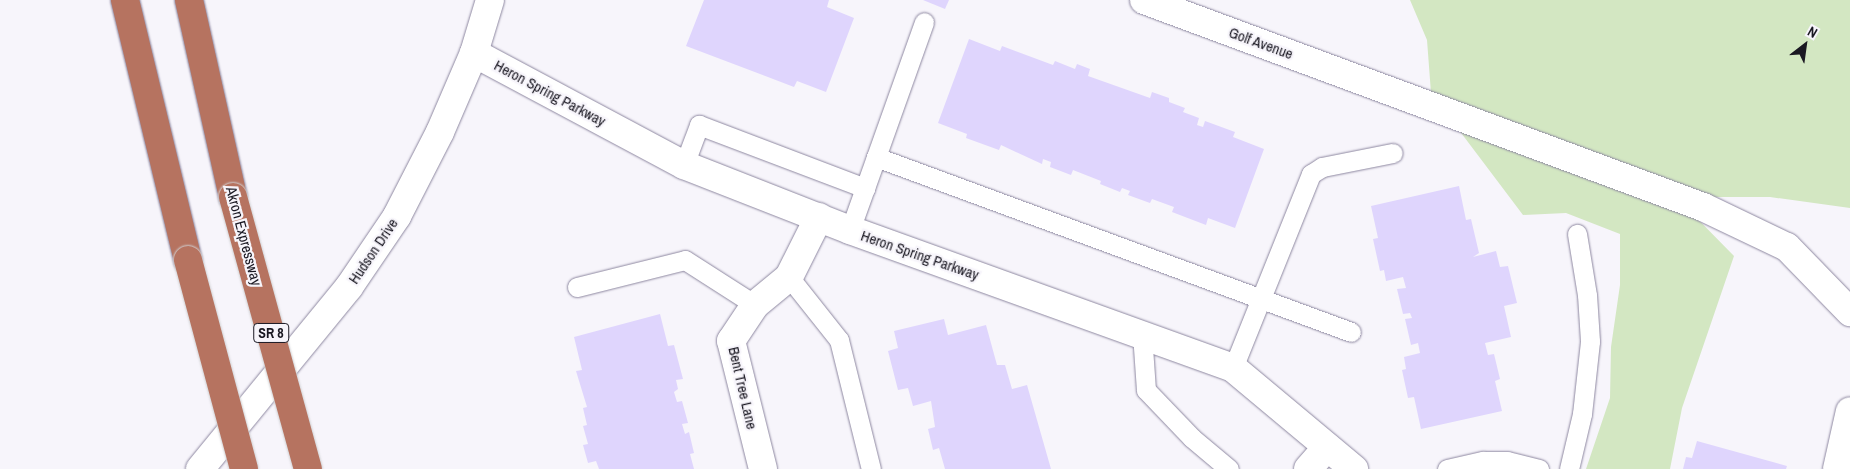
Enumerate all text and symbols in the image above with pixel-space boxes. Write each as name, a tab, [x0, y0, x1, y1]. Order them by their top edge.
north arrow	[1780, 20, 1830, 70]
text: N	[1804, 22, 1821, 42]
street label: Golf Avenue	[1226, 23, 1296, 63]
street label: Heron Spring Parkway	[491, 56, 609, 130]
street label: Akron Expressway	[222, 184, 266, 288]
street label: Hudson Drive	[345, 215, 401, 287]
street label: Heron Spring Parkway	[859, 226, 981, 284]
road number: SR 8	[252, 322, 290, 344]
street label: Bent Tree Lane	[725, 345, 761, 431]

